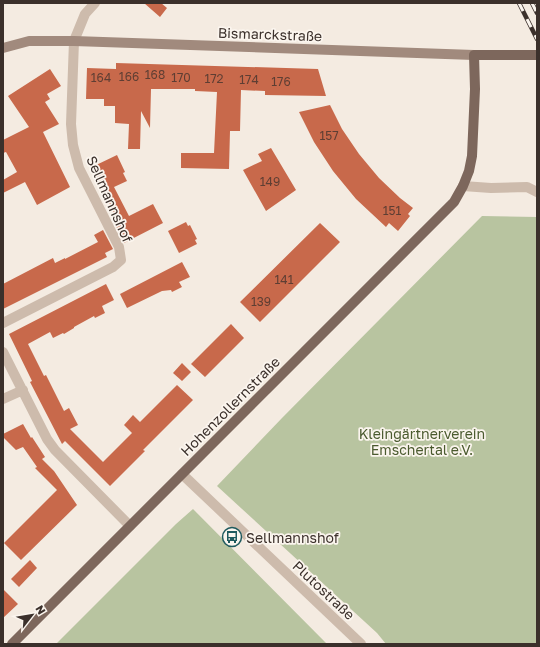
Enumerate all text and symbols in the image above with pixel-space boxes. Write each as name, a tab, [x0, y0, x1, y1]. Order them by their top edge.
street label: Bismarckstraße	[218, 24, 322, 44]
house number: 168	[145, 67, 165, 82]
house number: 166	[119, 69, 139, 84]
house number: 164	[91, 70, 111, 85]
house number: 170	[171, 70, 191, 85]
house number: 172	[204, 71, 224, 86]
house number: 174	[239, 72, 259, 87]
house number: 176	[271, 74, 291, 89]
house number: 157	[319, 128, 339, 143]
street label: Sellmannshof	[83, 153, 137, 245]
house number: 149	[260, 174, 280, 189]
house number: 151	[383, 203, 401, 218]
house number: 141	[275, 272, 294, 287]
house number: 139	[251, 294, 271, 309]
street label: Hohenzollernstraße	[177, 353, 283, 459]
park label: Kleingärtnerverein Emschertal e.V.	[359, 425, 485, 458]
bus stop icon: Sellmannshof	[221, 526, 243, 548]
place label: Sellmannshof	[246, 529, 339, 546]
street label: Plutostraße	[289, 557, 359, 623]
north arrow	[12, 595, 52, 635]
text: N	[33, 603, 49, 617]

